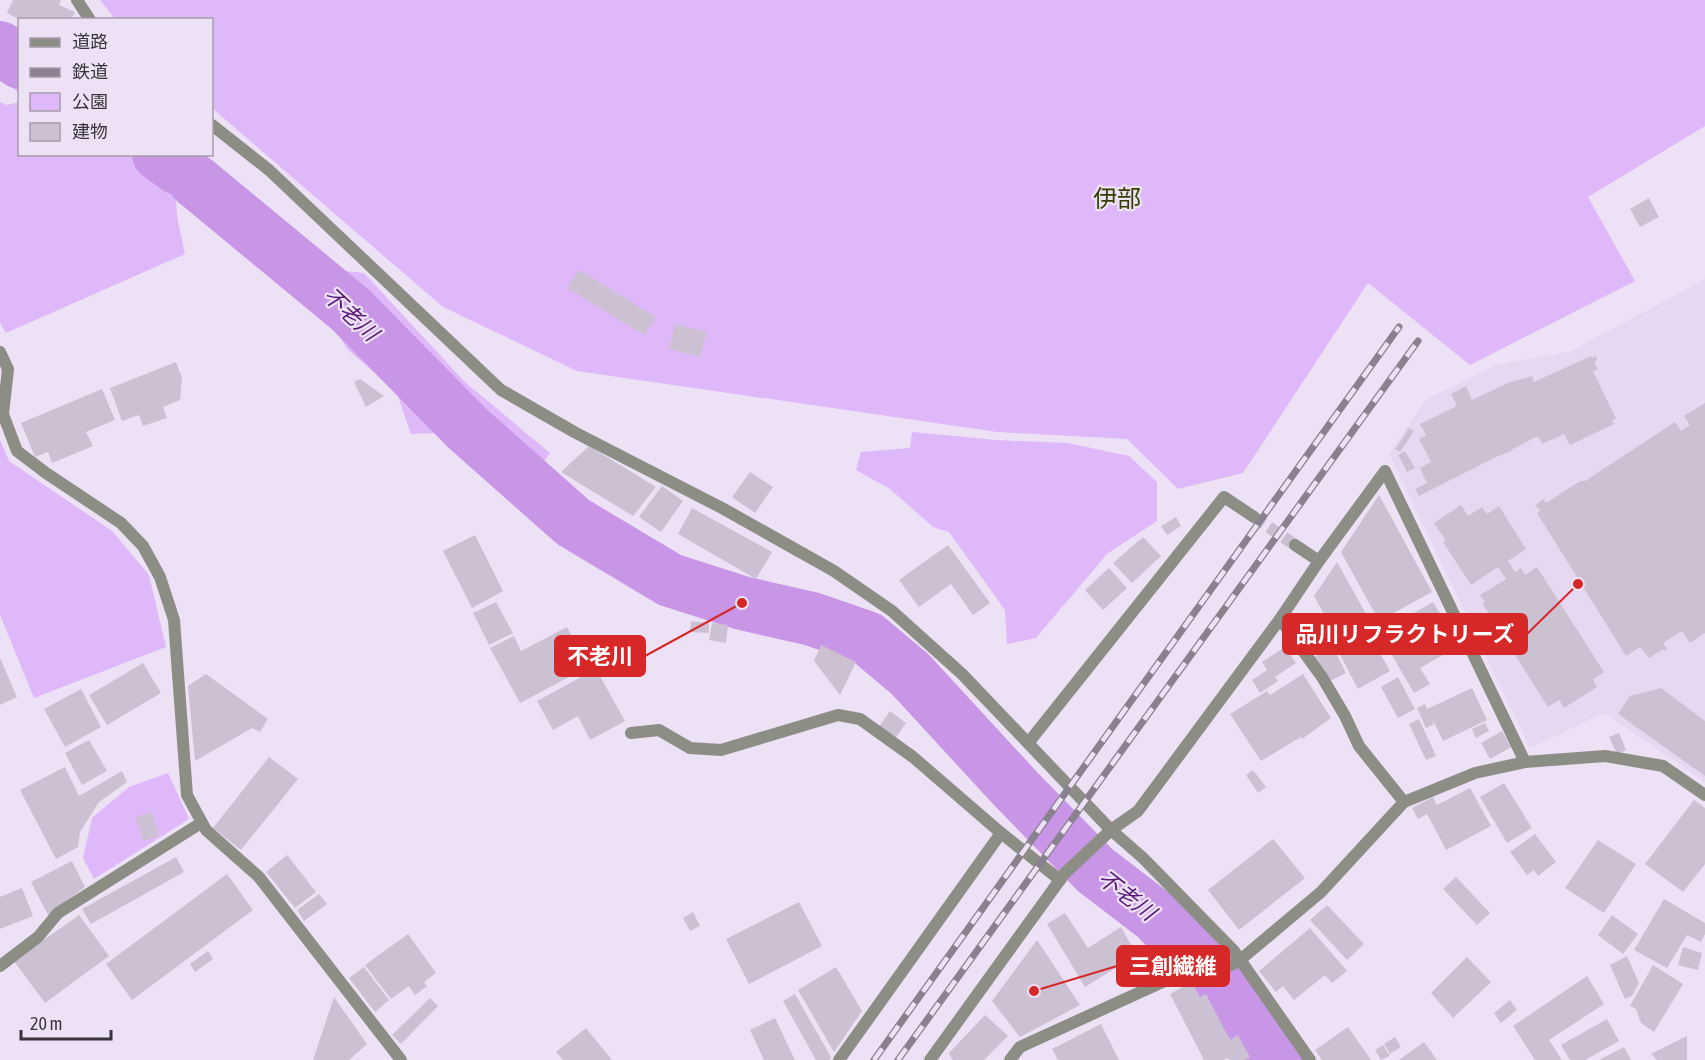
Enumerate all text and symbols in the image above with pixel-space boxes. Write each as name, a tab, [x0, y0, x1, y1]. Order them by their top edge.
legend	[18, 18, 213, 156]
text: 道路	[72, 31, 108, 52]
text: 鉄道	[72, 61, 108, 82]
text: 公園	[72, 91, 108, 112]
text: 建物	[72, 121, 108, 142]
district label: 伊部	[1093, 185, 1141, 212]
water label: 不老川	[318, 282, 385, 347]
callout: 品川リフラクトリーズ	[1283, 614, 1527, 654]
text: 品川リフラクトリーズ	[1296, 621, 1514, 647]
callout: 不老川	[555, 636, 645, 676]
text: 不老川	[567, 643, 633, 669]
water label: 不老川	[1093, 864, 1163, 927]
callout: 三創繊維	[1117, 946, 1229, 986]
text: 三創繊維	[1129, 953, 1217, 979]
scale bar	[21, 1003, 111, 1041]
text: 20 m	[30, 1013, 62, 1034]

